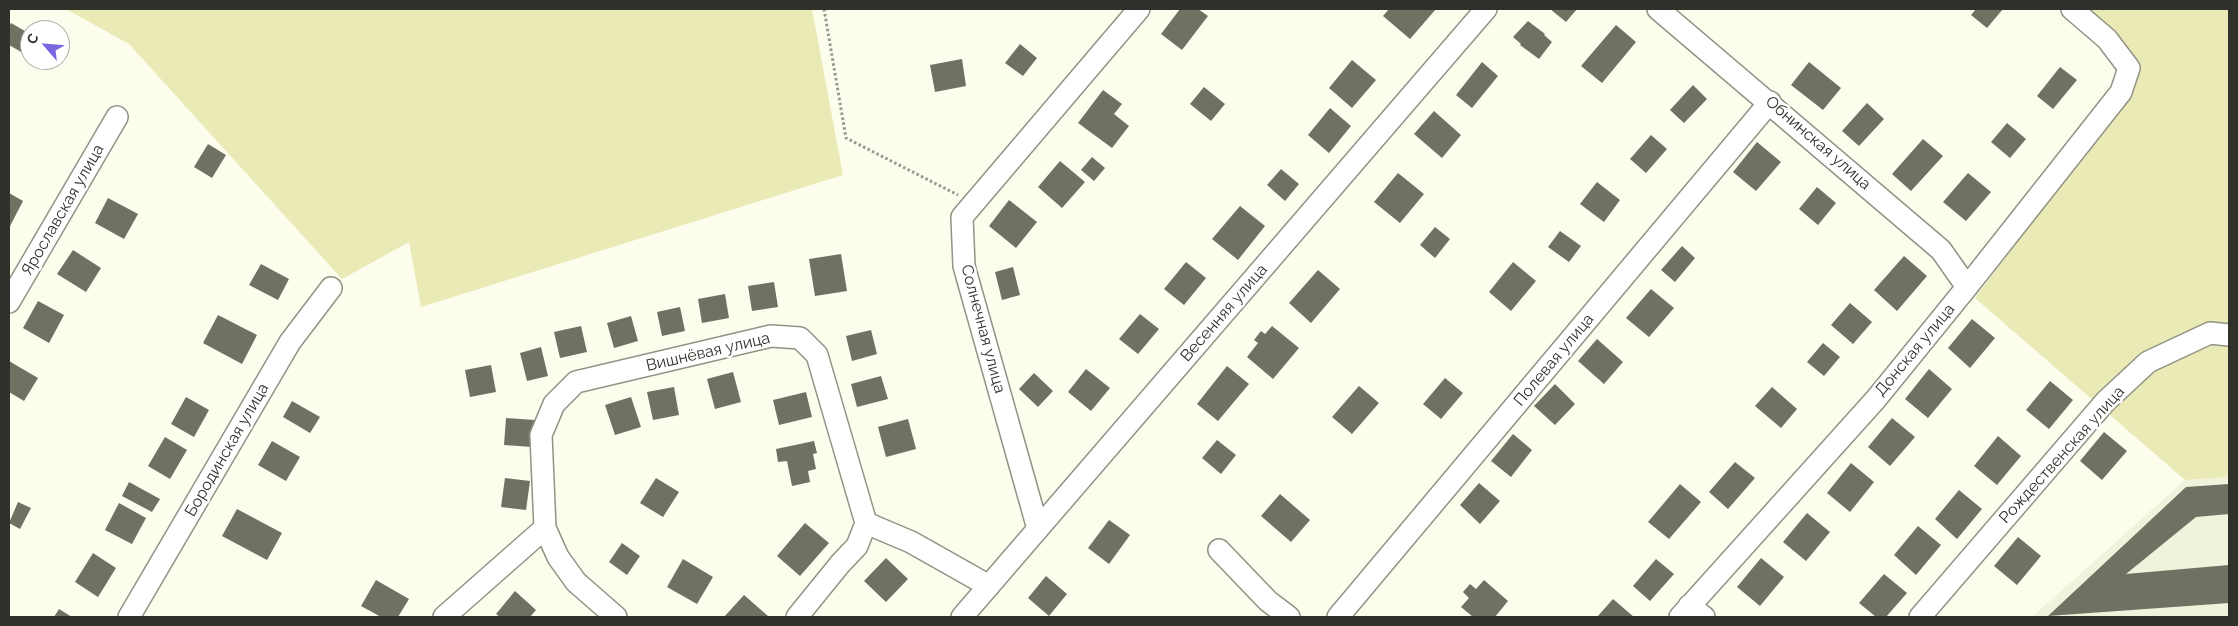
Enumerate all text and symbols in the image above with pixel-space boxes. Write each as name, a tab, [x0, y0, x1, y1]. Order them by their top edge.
north arrow	[20, 20, 70, 70]
text: С	[23, 31, 42, 47]
street label: Обнинская улица	[1761, 92, 1875, 194]
street label: Ярославская улица	[18, 141, 108, 279]
street label: Весенняя улица	[1176, 260, 1272, 366]
street label: Солнечная улица	[957, 263, 1009, 395]
street label: Донская улица	[1871, 300, 1959, 400]
street label: Полевая улица	[1510, 310, 1598, 410]
street label: Вишнёвая улица	[644, 328, 772, 376]
street label: Бородинская улица	[181, 380, 273, 520]
street label: Рождественская улица	[1995, 382, 2129, 528]

